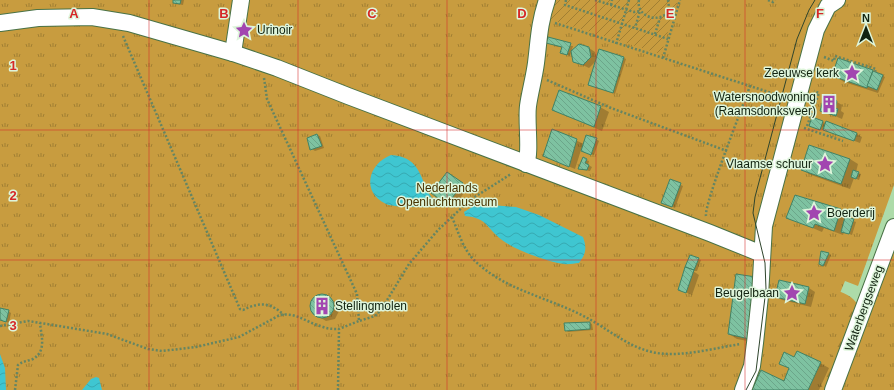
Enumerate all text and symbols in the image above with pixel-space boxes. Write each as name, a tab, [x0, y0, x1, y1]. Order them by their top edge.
text: A	[69, 6, 79, 21]
text: B	[219, 6, 229, 21]
text: C	[367, 6, 377, 21]
text: D	[517, 6, 527, 21]
text: E	[666, 6, 675, 21]
text: F	[816, 6, 824, 21]
north arrow	[846, 8, 886, 48]
text: N	[862, 12, 870, 24]
place icon: Urinoir	[234, 20, 254, 40]
place label: Urinoir	[257, 23, 292, 37]
text: 1	[9, 58, 17, 73]
place icon: Zeeuwse kerk	[842, 63, 862, 83]
place label: Zeeuwse kerk	[764, 66, 840, 80]
place label: Watersnoodwoning (Raamsdonksveer)	[714, 90, 816, 118]
building icon: Watersnoodwoning (Raamsdonksveer)	[819, 94, 839, 114]
place icon: Vlaamse schuur	[815, 154, 835, 174]
place label: Vlaamse schuur	[726, 157, 812, 171]
park label: Nederlands Openluchtmuseum	[397, 181, 497, 209]
text: 2	[9, 188, 17, 203]
place icon: Boerderij	[804, 203, 824, 223]
place label: Boerderij	[827, 206, 875, 220]
street label: Waterbergseweg	[842, 263, 886, 353]
place icon: Beugelbaan	[782, 283, 802, 303]
place label: Beugelbaan	[715, 286, 779, 300]
building icon: Stellingmolen	[312, 296, 332, 316]
place label: Stellingmolen	[335, 299, 407, 313]
text: 3	[9, 318, 17, 333]

